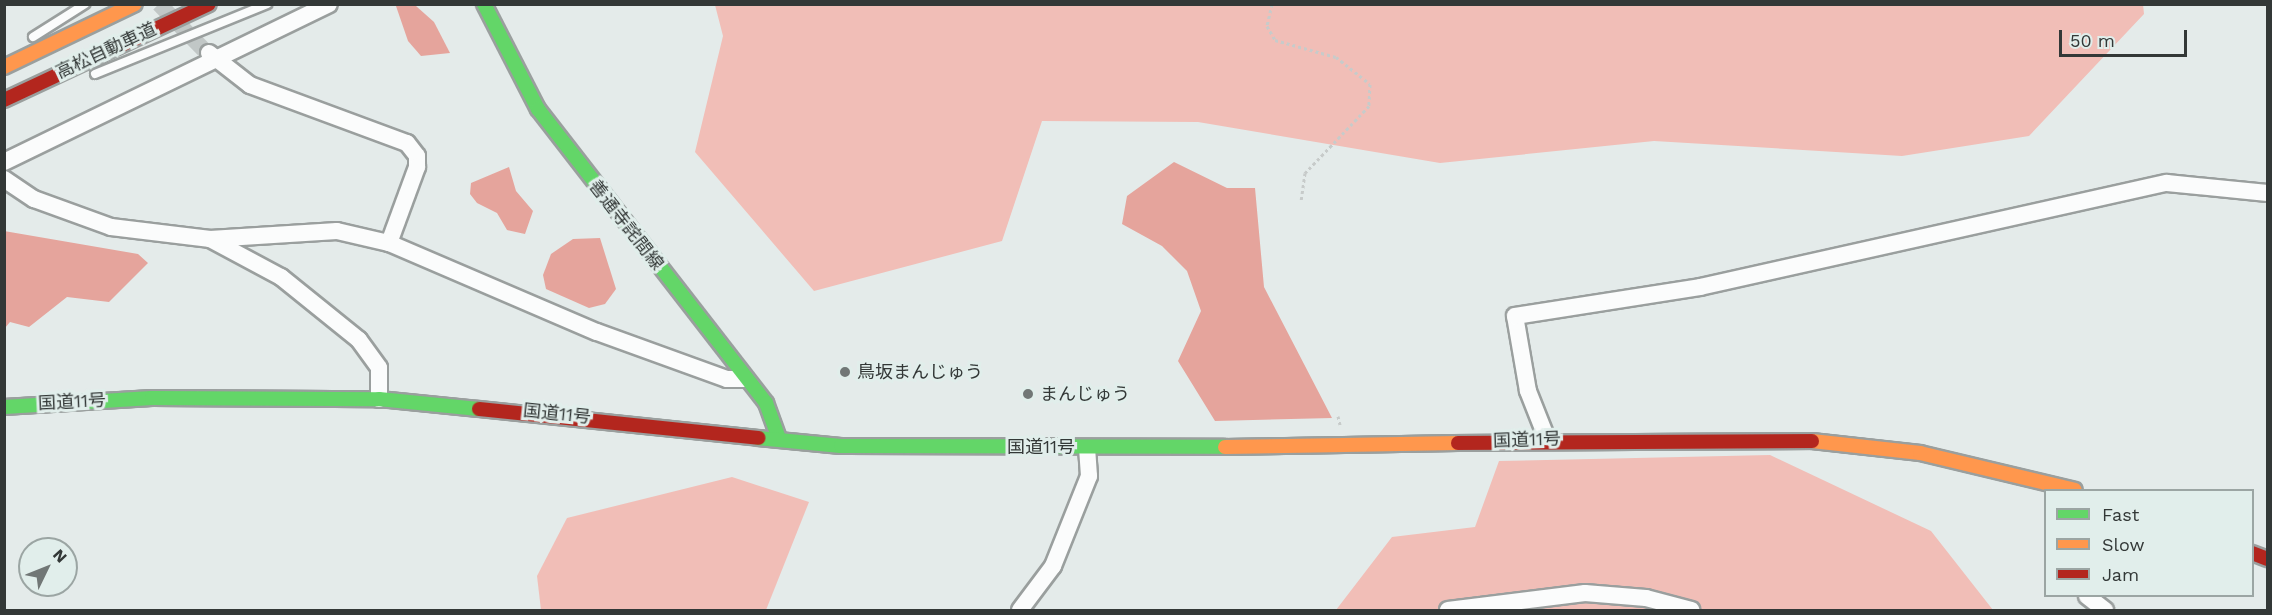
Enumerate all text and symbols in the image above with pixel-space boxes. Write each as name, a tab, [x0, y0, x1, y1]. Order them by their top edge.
street label: 高松自動車道	[52, 18, 160, 84]
scale bar	[2062, 18, 2190, 56]
text: 50 m	[2070, 30, 2115, 51]
street label: 善通寺詫間線	[584, 176, 668, 274]
place label: 鳥坂まんじゅう	[857, 361, 983, 383]
marker: 鳥坂まんじゅう	[838, 365, 852, 379]
place label: まんじゅう	[1040, 383, 1130, 405]
marker: まんじゅう	[1021, 387, 1035, 401]
street label: 国道11号	[37, 389, 107, 415]
street label: 国道11号	[522, 400, 592, 428]
street label: 国道11号	[1493, 428, 1561, 452]
street label: 国道11号	[1007, 436, 1075, 458]
legend	[2044, 489, 2254, 597]
text: Fast	[2102, 504, 2139, 525]
text: Slow	[2102, 534, 2145, 555]
north arrow	[18, 537, 78, 597]
text: N	[49, 545, 71, 567]
text: Jam	[2102, 564, 2139, 585]

